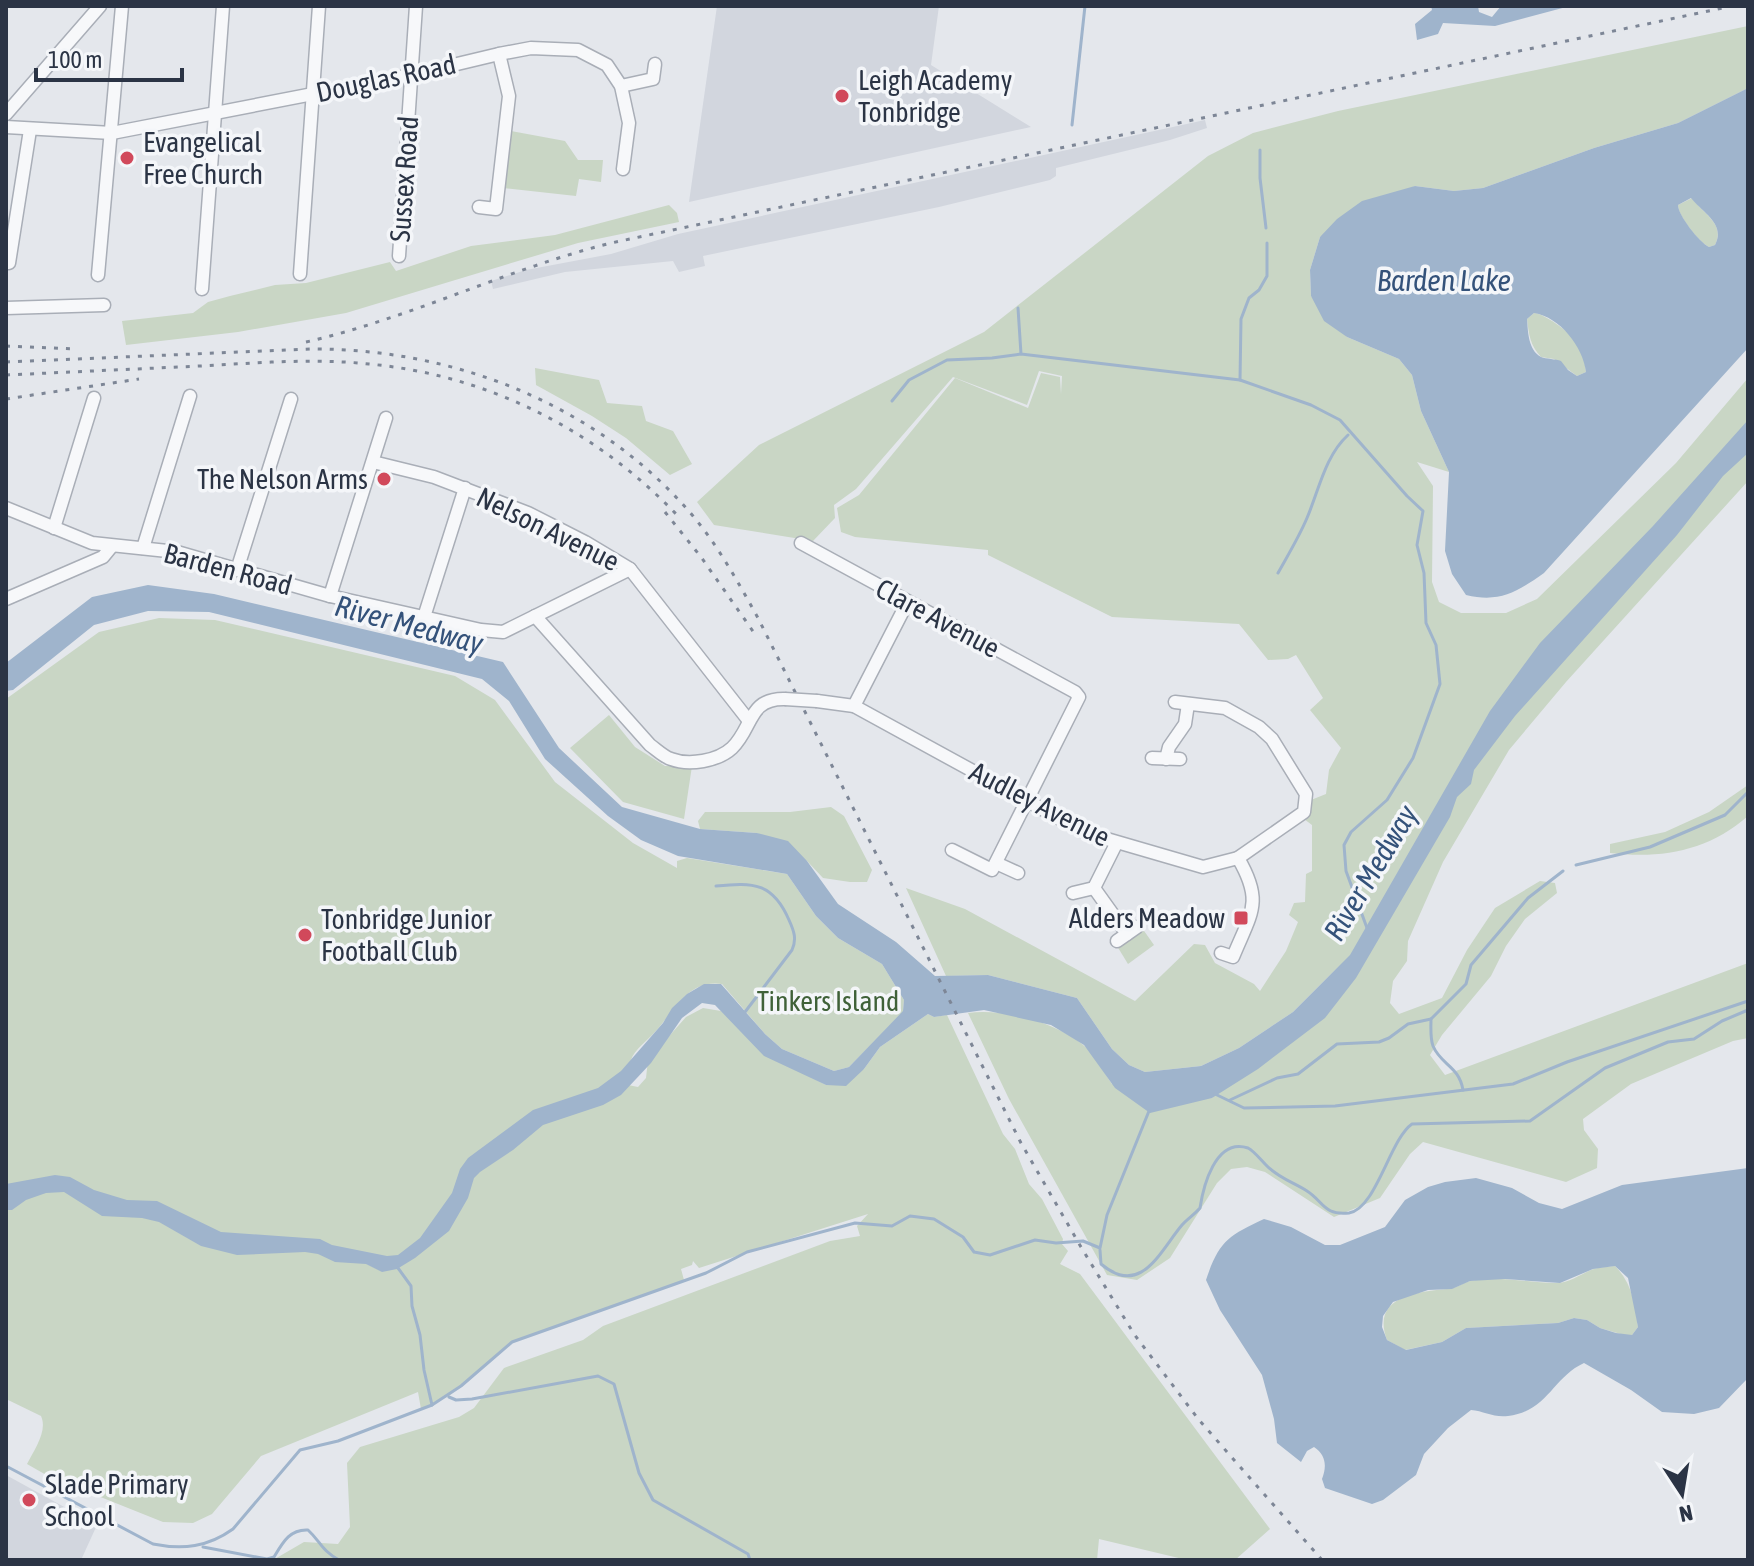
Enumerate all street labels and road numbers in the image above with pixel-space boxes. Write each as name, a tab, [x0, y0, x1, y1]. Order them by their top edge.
street label: Douglas Road	[313, 48, 459, 108]
street label: Sussex Road	[384, 115, 424, 243]
street label: Nelson Avenue	[471, 481, 625, 577]
street label: Barden Road	[160, 537, 296, 601]
street label: Clare Avenue	[871, 572, 1005, 664]
street label: Audley Avenue	[965, 755, 1115, 853]

